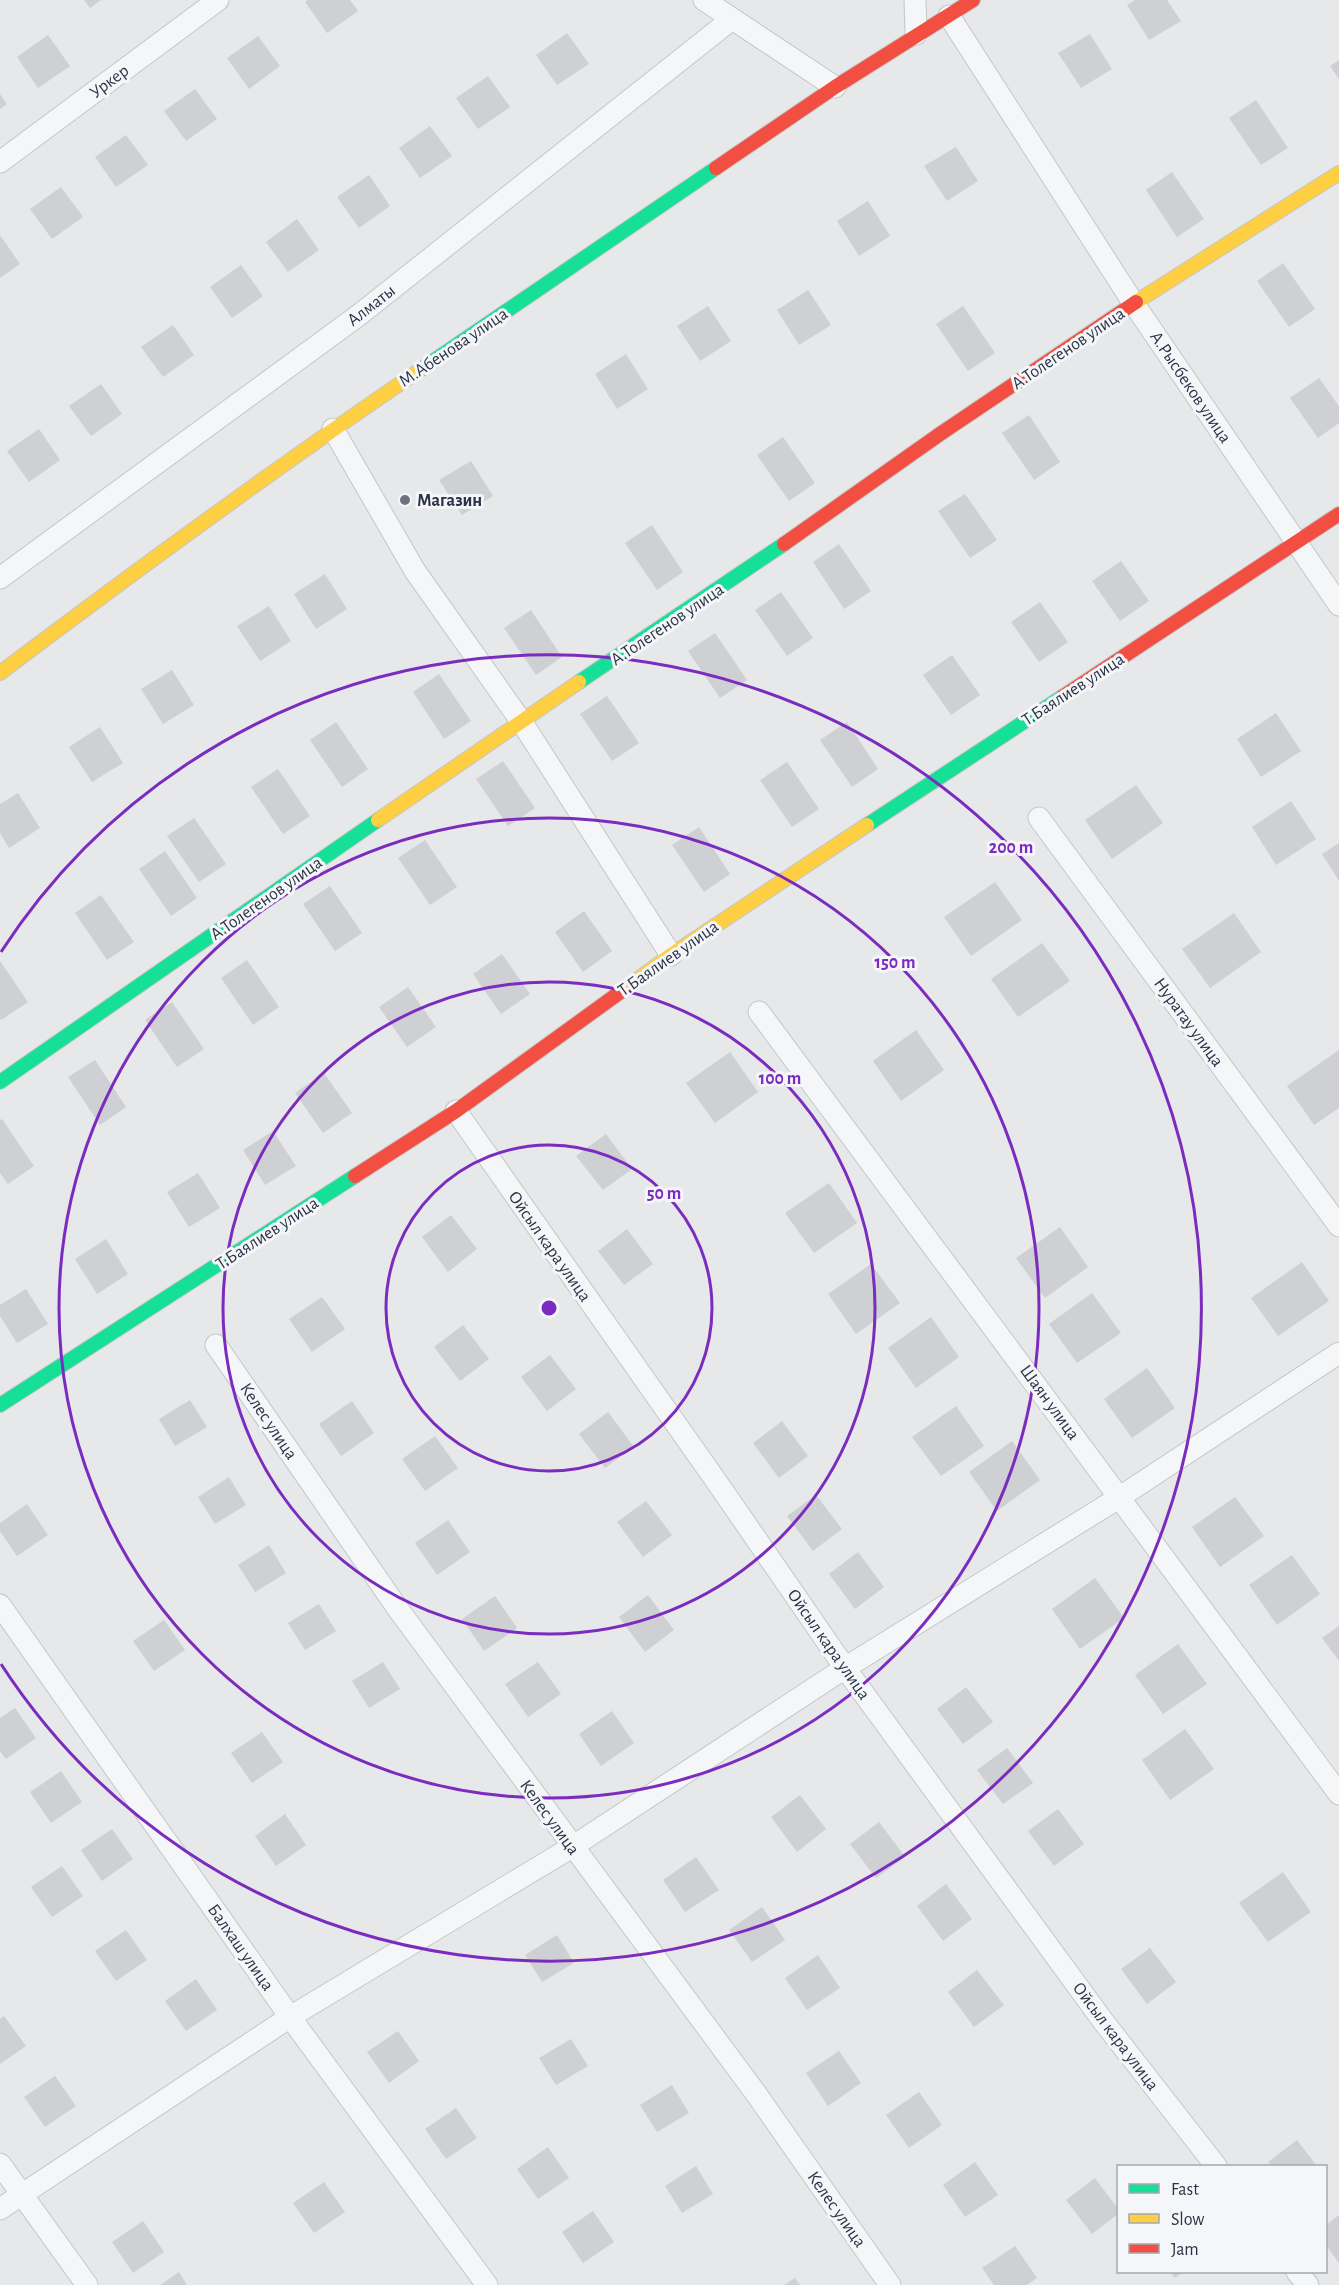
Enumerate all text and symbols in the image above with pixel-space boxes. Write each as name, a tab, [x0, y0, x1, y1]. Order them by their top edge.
street label: Уркер	[87, 62, 132, 102]
street label: Алматы	[344, 282, 399, 330]
street label: М.Абенова улица	[395, 304, 511, 391]
street label: А.Толегенов улица	[1009, 304, 1128, 393]
street label: А.Рысбеков улица	[1146, 328, 1235, 447]
place label: Магазин	[417, 492, 482, 510]
marker: Магазин	[398, 493, 412, 507]
street label: А.Толегенов улица	[608, 580, 727, 669]
street label: Т.Баялиев улица	[1019, 650, 1128, 730]
text: 200 m	[989, 839, 1033, 857]
street label: А.Толегенов улица	[207, 854, 326, 944]
street label: Т.Баялиев улица	[615, 918, 722, 1000]
text: 150 m	[875, 954, 915, 972]
street label: Нуратау улица	[1150, 975, 1226, 1070]
text: 100 m	[759, 1070, 801, 1088]
text: 50 m	[647, 1185, 681, 1203]
street label: Ойсыл кара улица	[504, 1188, 594, 1305]
street label: Т.Баялиев улица	[213, 1194, 322, 1274]
centre of rings	[539, 1298, 559, 1318]
street label: Шаян улица	[1016, 1362, 1082, 1444]
street label: Келес улица	[236, 1380, 300, 1463]
street label: Ойсыл кара улица	[783, 1586, 873, 1703]
street label: Келес улица	[516, 1777, 582, 1859]
street label: Балхаш улица	[204, 1901, 277, 1994]
street label: Ойсыл кара улица	[1069, 1979, 1162, 2094]
legend	[1117, 2165, 1327, 2273]
street label: Келес улица	[804, 2168, 869, 2251]
text: Fast	[1171, 2181, 1199, 2199]
text: Slow	[1171, 2211, 1204, 2229]
text: Jam	[1171, 2241, 1199, 2259]

